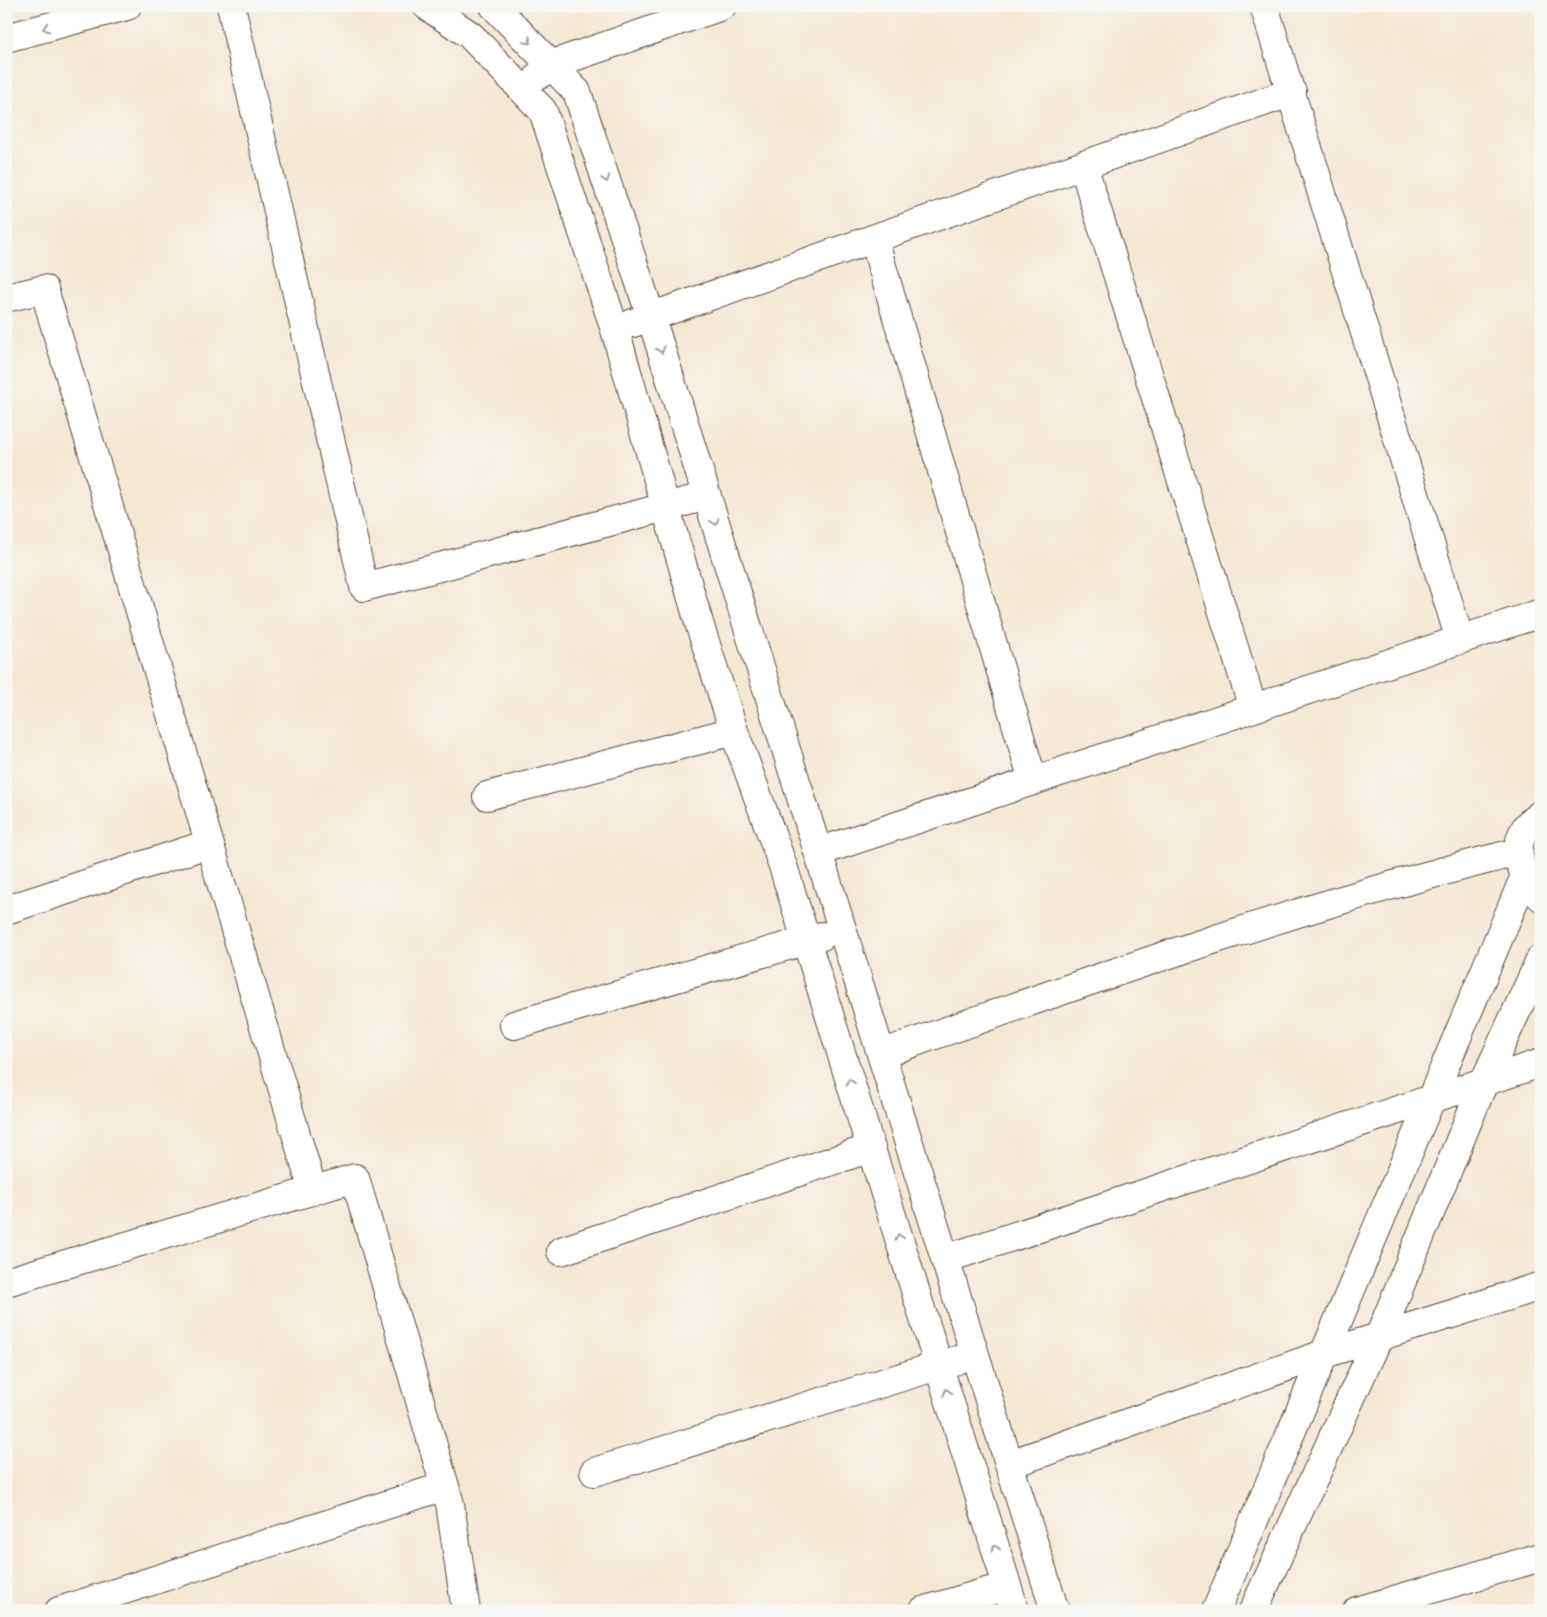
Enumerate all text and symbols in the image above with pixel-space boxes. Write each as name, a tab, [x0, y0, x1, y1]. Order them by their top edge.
one-way arrow	[42, 22, 50, 32]
one-way arrow	[522, 35, 531, 44]
one-way arrow	[600, 175, 610, 183]
one-way arrow	[656, 346, 666, 354]
one-way arrow	[709, 518, 719, 526]
one-way arrow	[845, 1079, 855, 1087]
one-way arrow	[894, 1234, 904, 1242]
one-way arrow	[942, 1389, 952, 1397]
one-way arrow	[991, 1544, 1001, 1552]

